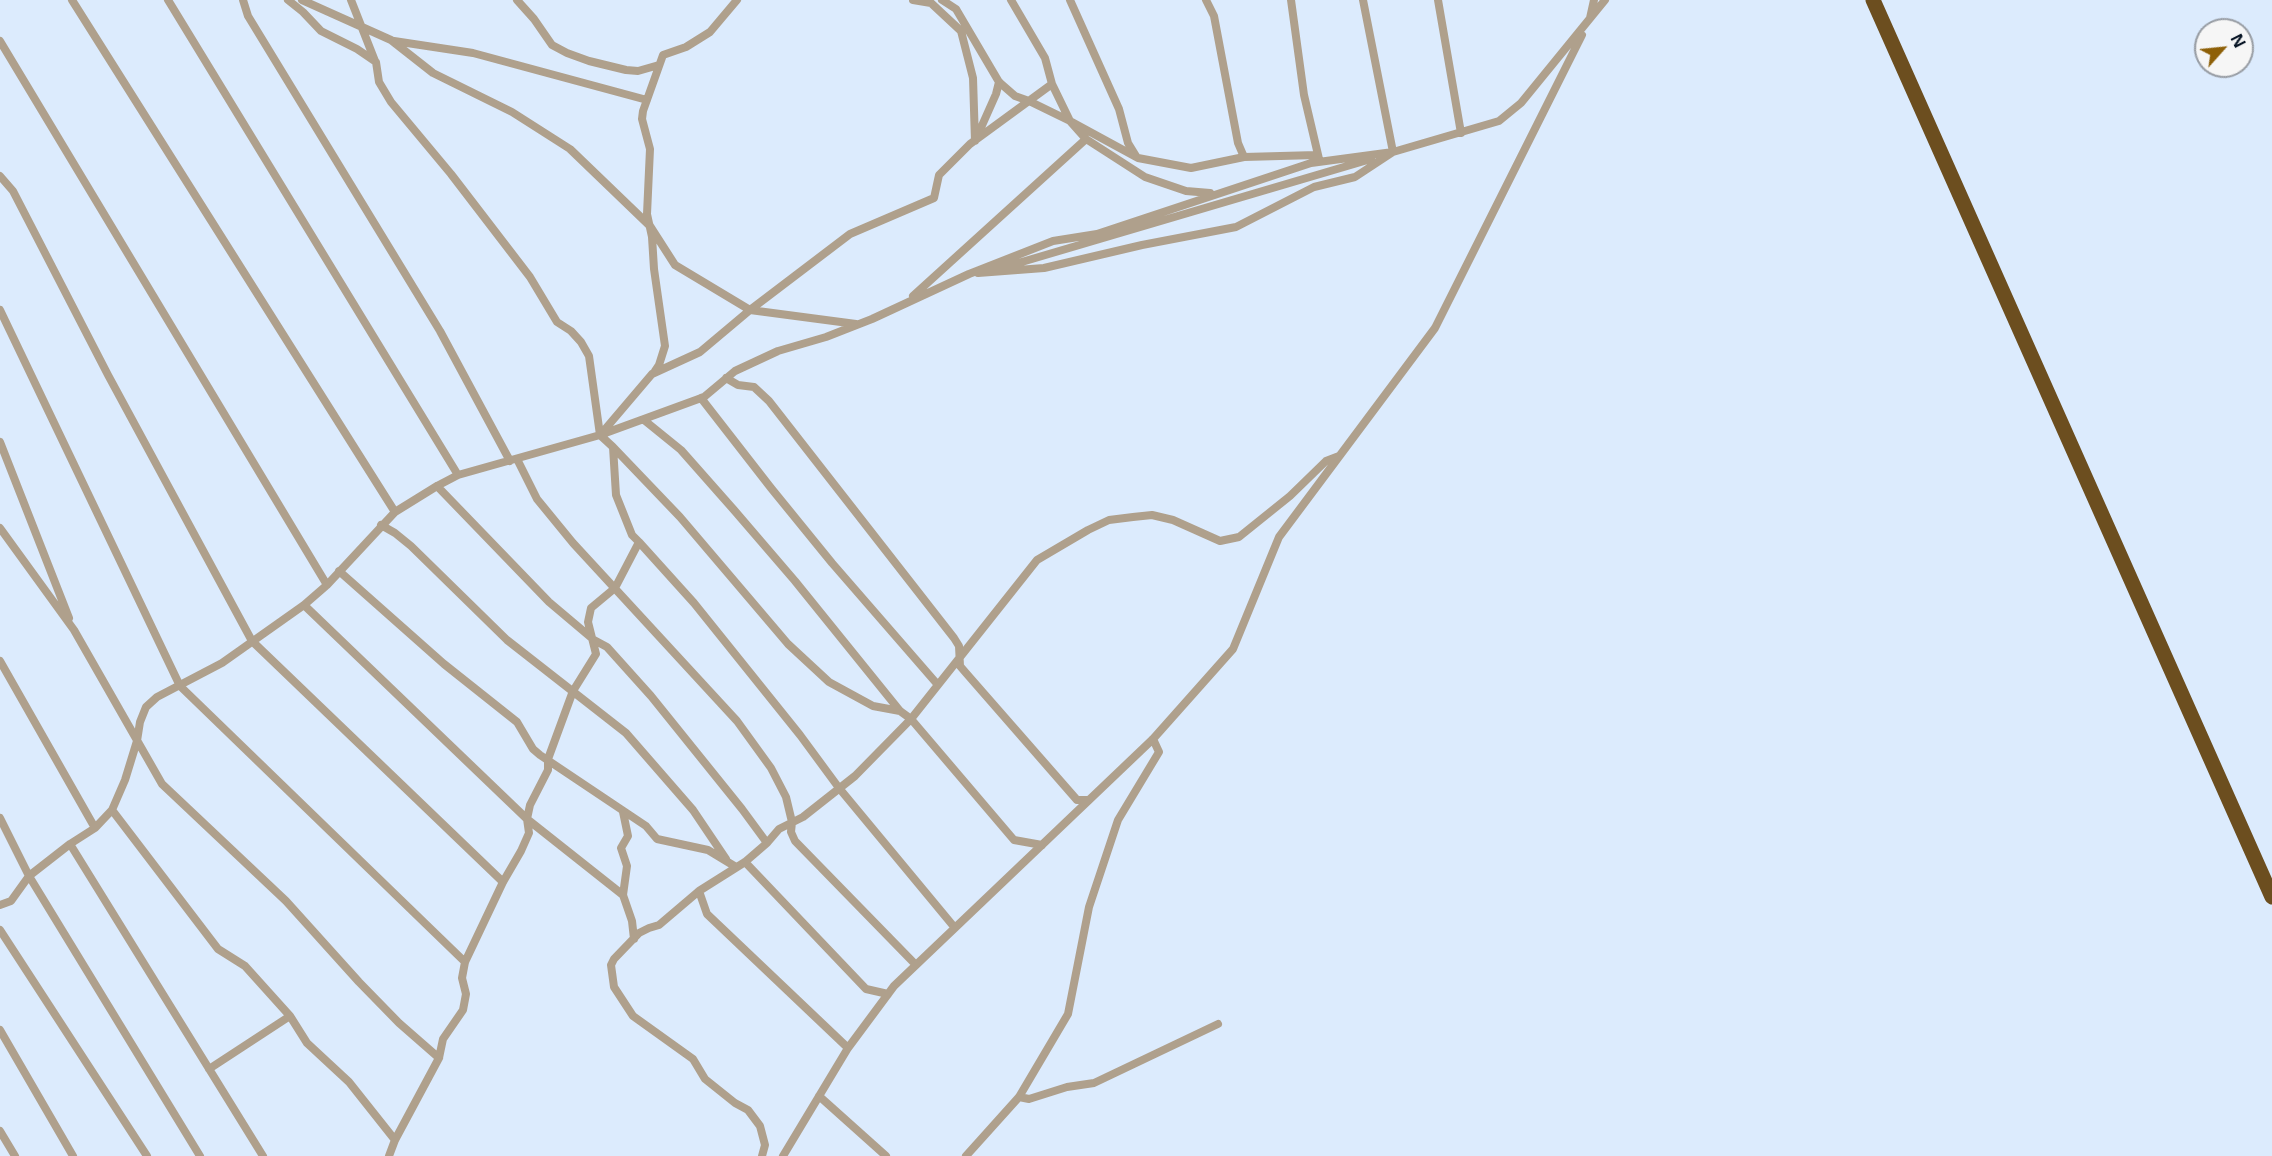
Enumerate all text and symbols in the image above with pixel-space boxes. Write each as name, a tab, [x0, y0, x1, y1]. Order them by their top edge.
north arrow	[2194, 18, 2254, 78]
text: N	[2225, 30, 2251, 52]

